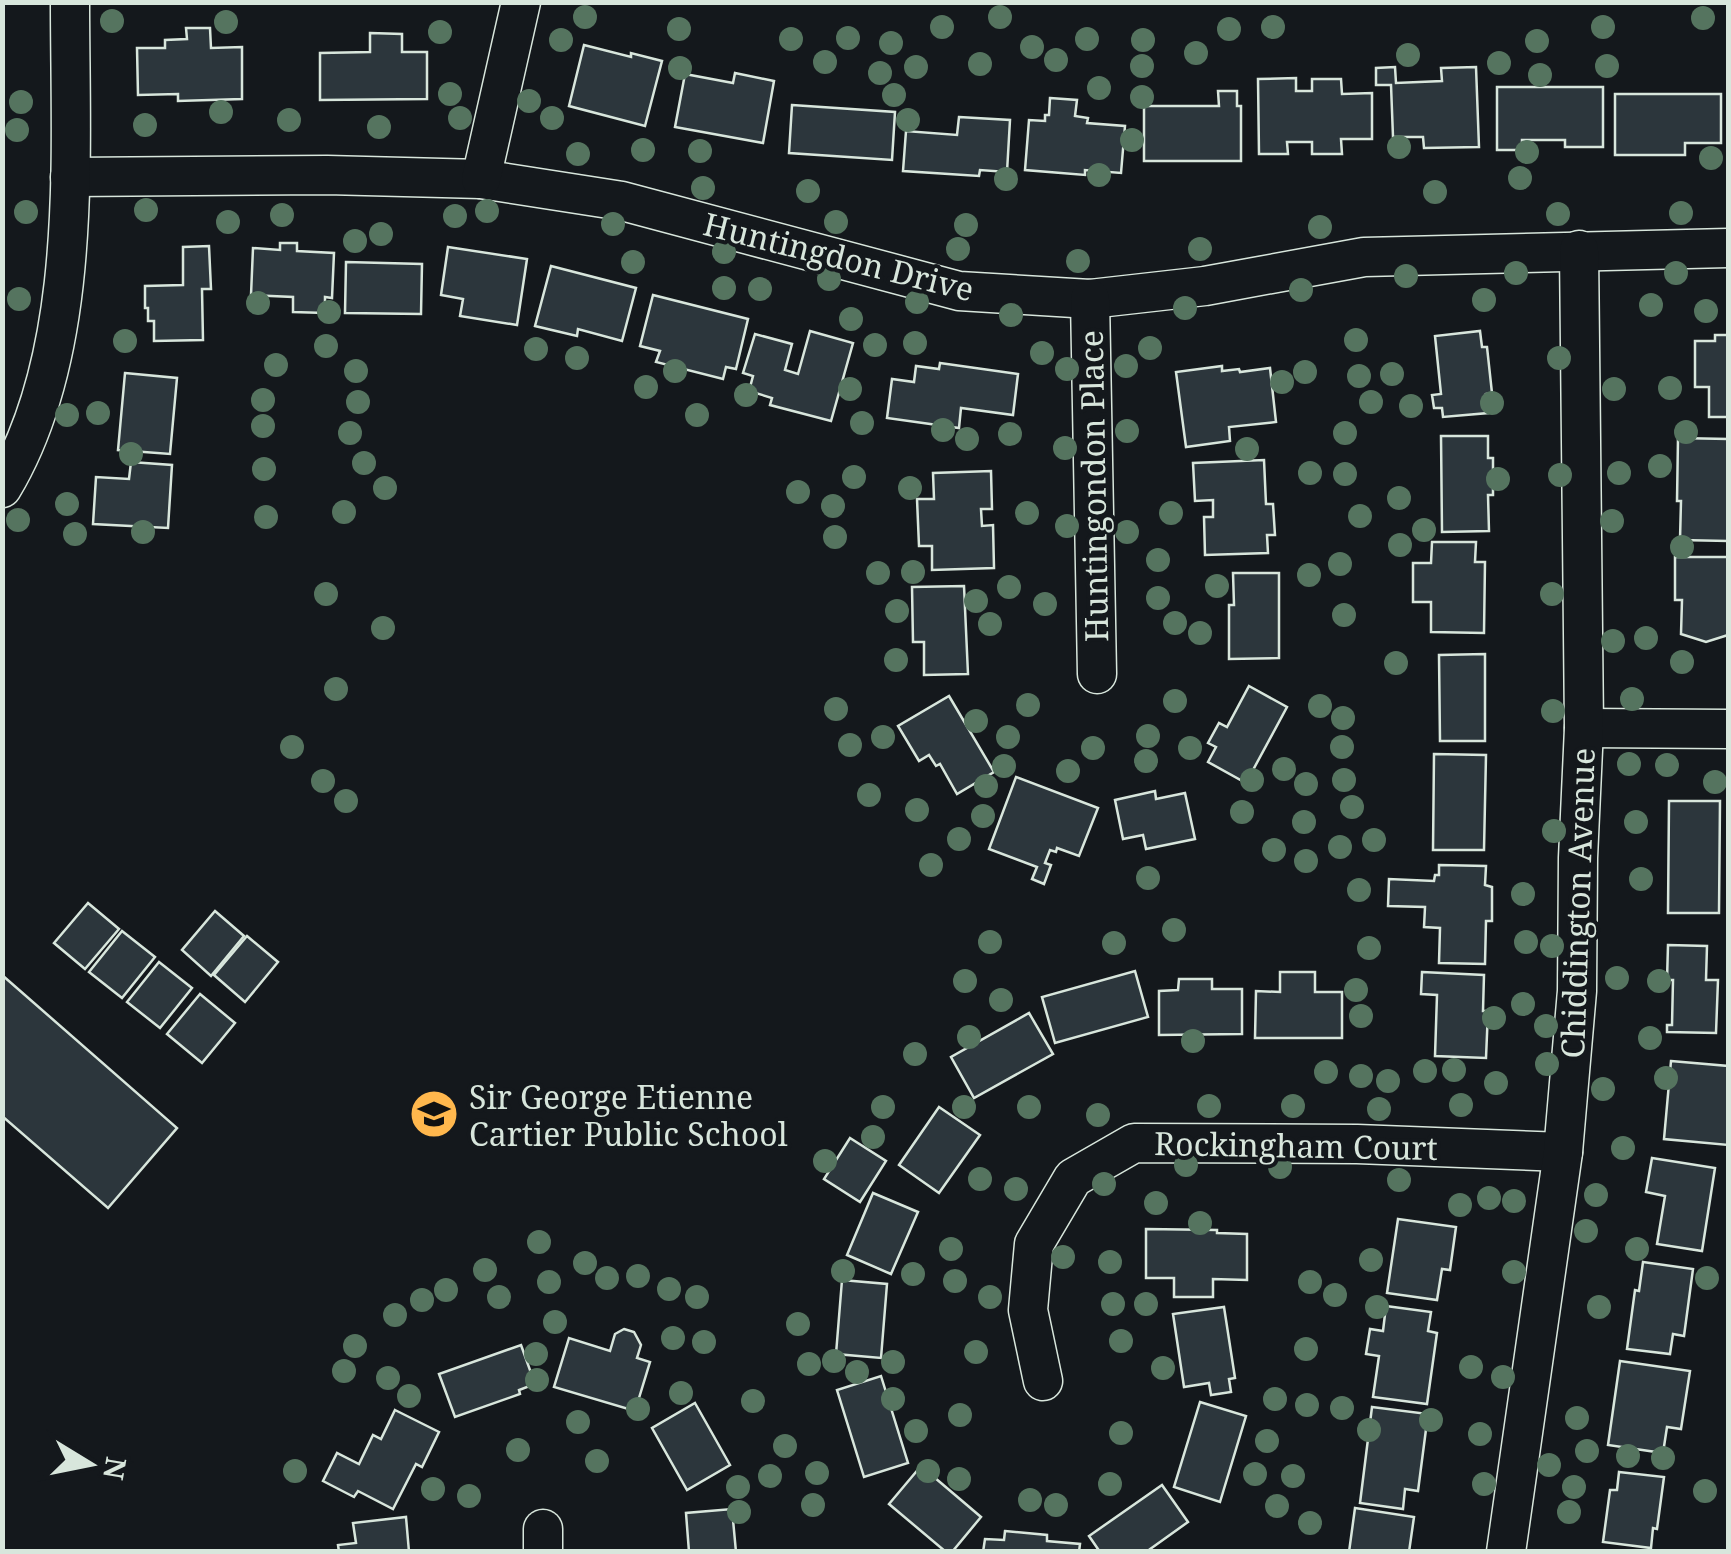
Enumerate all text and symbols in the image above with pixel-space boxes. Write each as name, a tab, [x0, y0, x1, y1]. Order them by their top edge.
street label: Huntingdon Drive	[699, 202, 979, 310]
street label: Huntingondon Place	[1069, 330, 1117, 642]
street label: Chiddington Avenue	[1550, 747, 1604, 1059]
place label: Sir George Etienne Cartier Public School	[469, 1075, 788, 1155]
school or university icon: Sir George Etienne Cartier Public School	[408, 1088, 460, 1140]
street label: Rockingham Court	[1154, 1121, 1438, 1169]
north arrow	[40, 1414, 140, 1514]
text: N	[95, 1454, 136, 1483]

